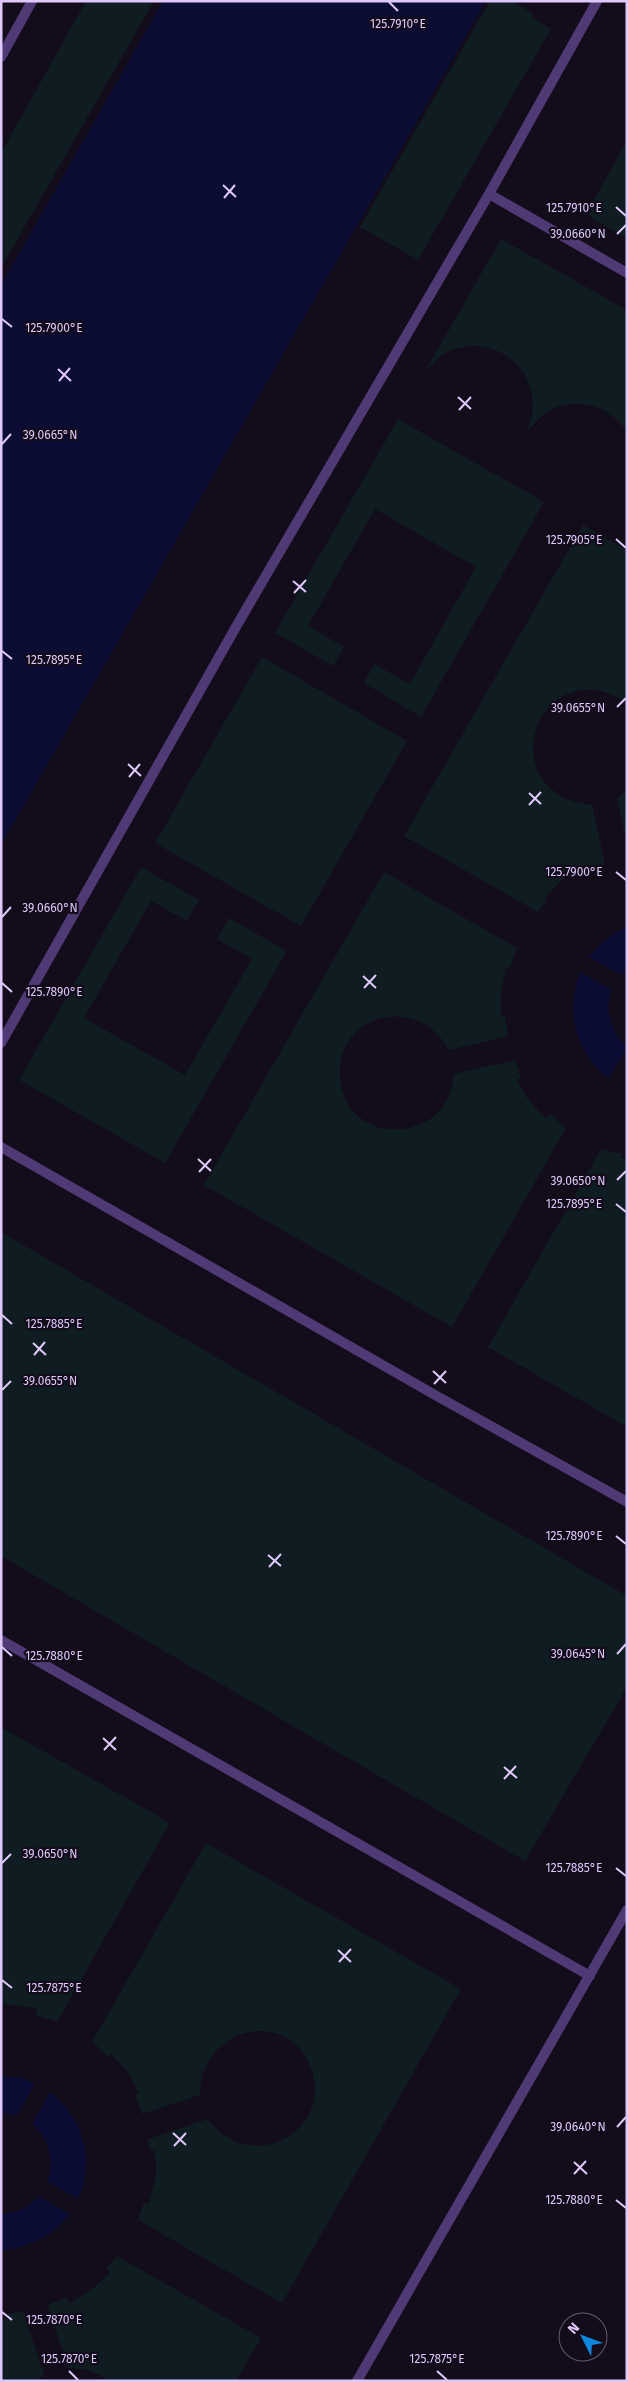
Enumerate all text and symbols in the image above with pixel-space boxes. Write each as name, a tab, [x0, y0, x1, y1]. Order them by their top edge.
text: 125.7910°E	[370, 17, 426, 31]
text: 125.7910°E	[546, 201, 602, 215]
text: 39.0660°N	[550, 227, 606, 241]
text: 125.7900°E	[25, 321, 83, 335]
text: 39.0665°N	[23, 428, 77, 442]
text: 125.7905°E	[546, 533, 602, 547]
text: 125.7895°E	[26, 653, 82, 667]
text: 39.0655°N	[551, 701, 605, 715]
text: 125.7900°E	[545, 865, 603, 879]
text: 39.0660°N	[22, 901, 78, 915]
text: 125.7890°E	[25, 985, 83, 999]
text: 39.0650°N	[550, 1174, 606, 1188]
text: 125.7895°E	[546, 1197, 602, 1211]
text: 125.7885°E	[26, 1317, 82, 1331]
text: 39.0655°N	[23, 1374, 77, 1388]
text: 125.7890°E	[545, 1529, 603, 1543]
text: 39.0645°N	[551, 1647, 605, 1661]
text: 125.7880°E	[25, 1649, 83, 1663]
text: 39.0650°N	[22, 1847, 78, 1861]
text: 125.7885°E	[546, 1861, 602, 1875]
text: 125.7875°E	[26, 1981, 82, 1995]
text: 39.0640°N	[550, 2120, 606, 2134]
text: 125.7880°E	[545, 2193, 603, 2207]
north arrow	[558, 2312, 608, 2362]
text: 125.7870°E	[26, 2313, 82, 2327]
text: N	[564, 2319, 583, 2338]
text: 125.7870°E	[41, 2352, 97, 2366]
text: 125.7875°E	[409, 2352, 465, 2366]

